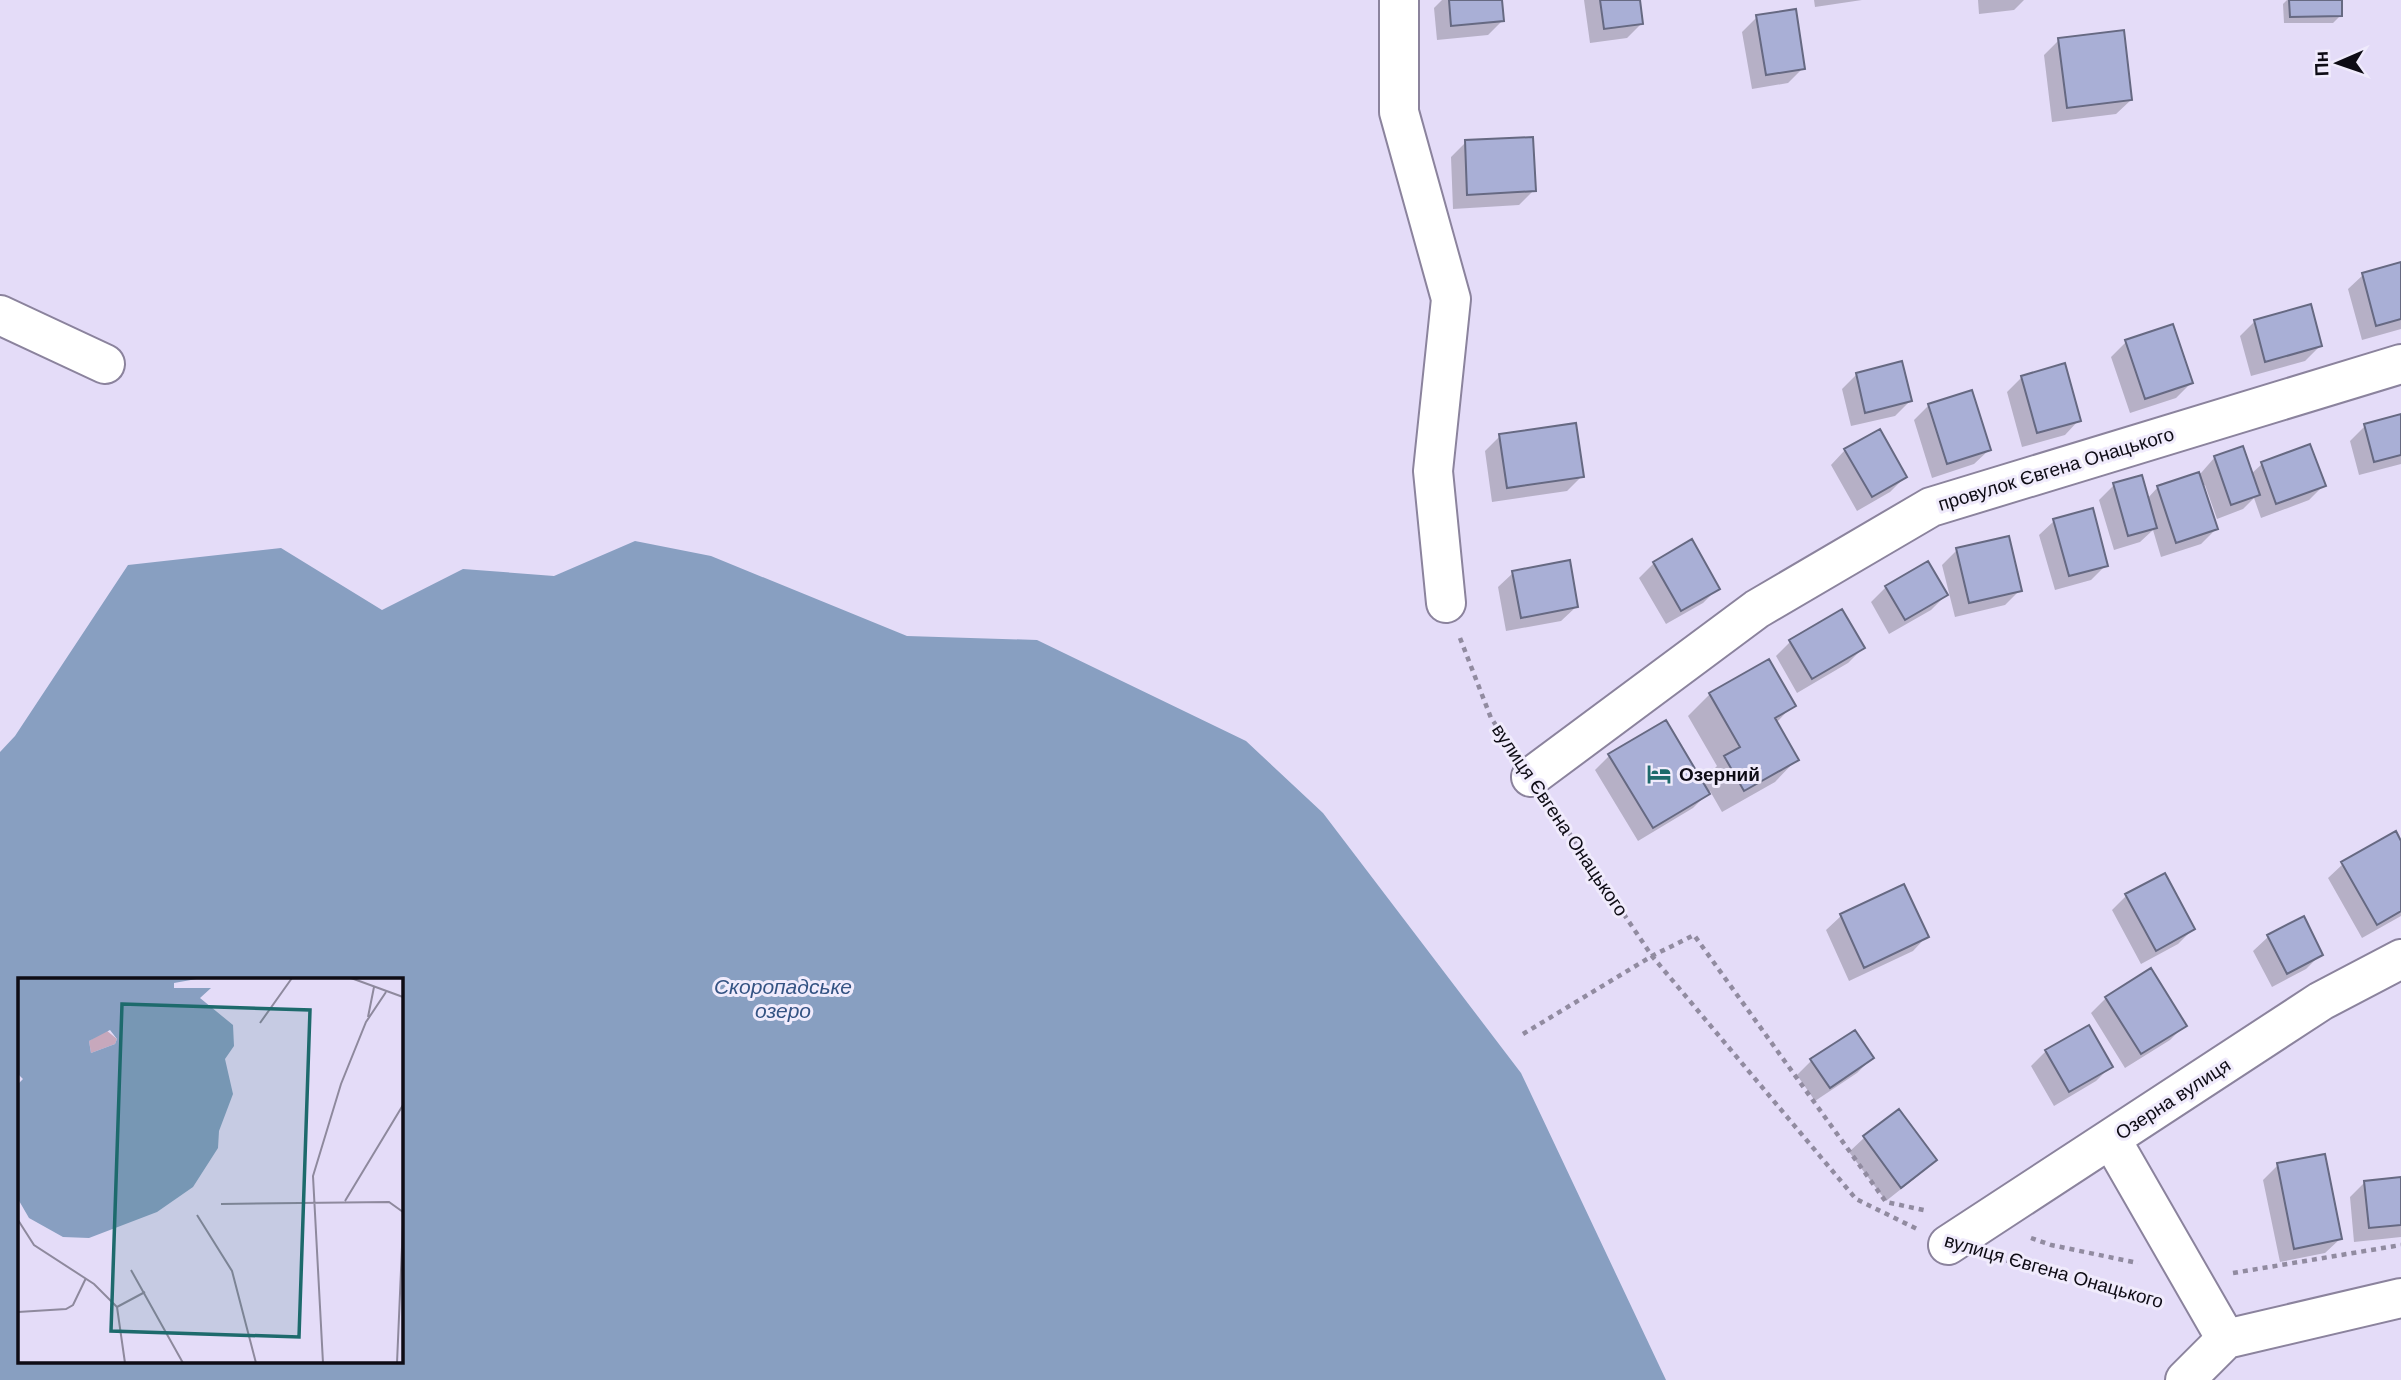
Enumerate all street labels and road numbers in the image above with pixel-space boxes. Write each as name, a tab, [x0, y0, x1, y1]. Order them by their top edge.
street label: провулок Євгена Онацького	[1935, 423, 2177, 515]
street label: вулиця Євгена Онацького	[1488, 720, 1632, 920]
street label: Озерна вулиця	[2112, 1054, 2234, 1144]
street label: вулиця Євгена Онацького	[1942, 1230, 2166, 1312]

